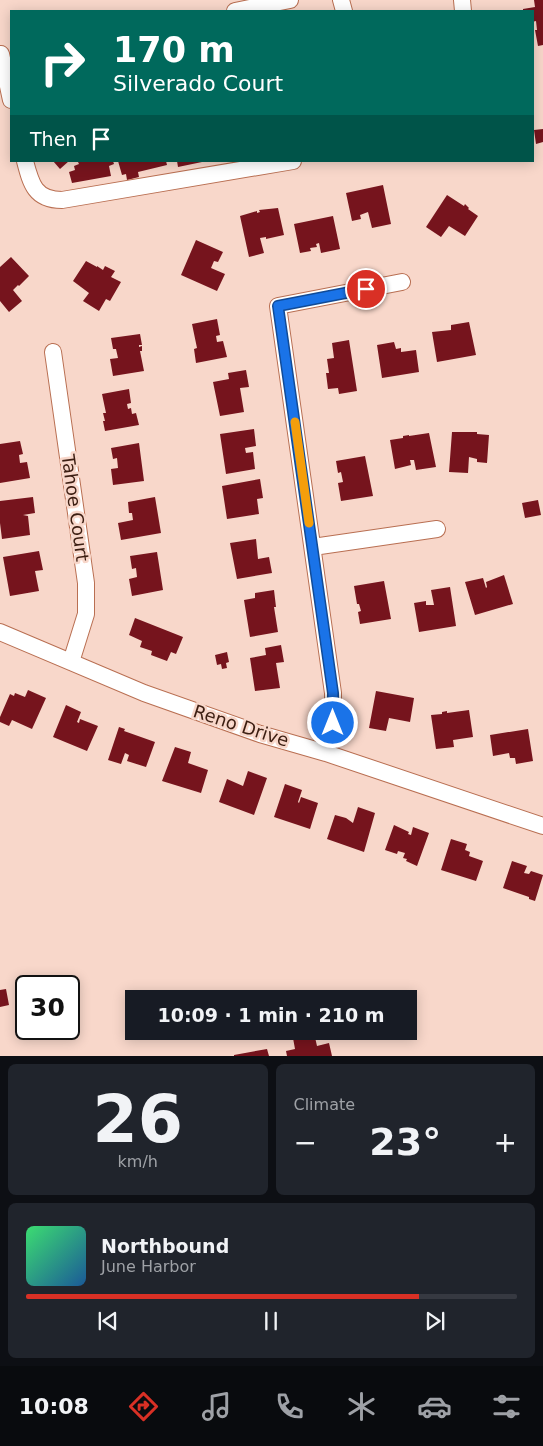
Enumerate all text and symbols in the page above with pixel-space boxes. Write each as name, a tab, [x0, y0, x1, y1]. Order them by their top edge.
icon: right	[30, 30, 95, 95]
text: 170 m	[113, 30, 235, 70]
text: Silverado Court	[113, 71, 283, 96]
icon: arrive	[87, 125, 115, 153]
text: Then	[30, 128, 77, 150]
pin	[345, 268, 387, 310]
icon: arrive	[352, 275, 380, 303]
street label: Tahoe Court	[57, 452, 93, 563]
position arrow	[306, 696, 358, 748]
street label: Reno Drive	[191, 700, 291, 751]
speed limit sign: 30	[15, 975, 80, 1040]
text: 10:09 · 1 min · 210 m	[157, 1004, 385, 1026]
text: 26	[93, 1082, 183, 1157]
text: Climate	[294, 1095, 355, 1114]
text: 23°	[369, 1120, 441, 1164]
text: −	[294, 1126, 317, 1159]
text: +	[494, 1126, 517, 1159]
text: km/h	[118, 1152, 158, 1171]
text: Northbound	[101, 1235, 229, 1257]
text: June Harbor	[101, 1257, 196, 1276]
icon: previous	[94, 1307, 122, 1335]
icon: pause	[257, 1307, 285, 1335]
icon: next	[421, 1307, 449, 1335]
icon: directions	[126, 1389, 161, 1424]
icon: music	[199, 1389, 234, 1424]
icon: phone	[272, 1389, 307, 1424]
icon: climate	[344, 1389, 379, 1424]
icon: car	[417, 1389, 452, 1424]
icon: filters	[489, 1389, 524, 1424]
text: 10:08	[19, 1394, 89, 1419]

